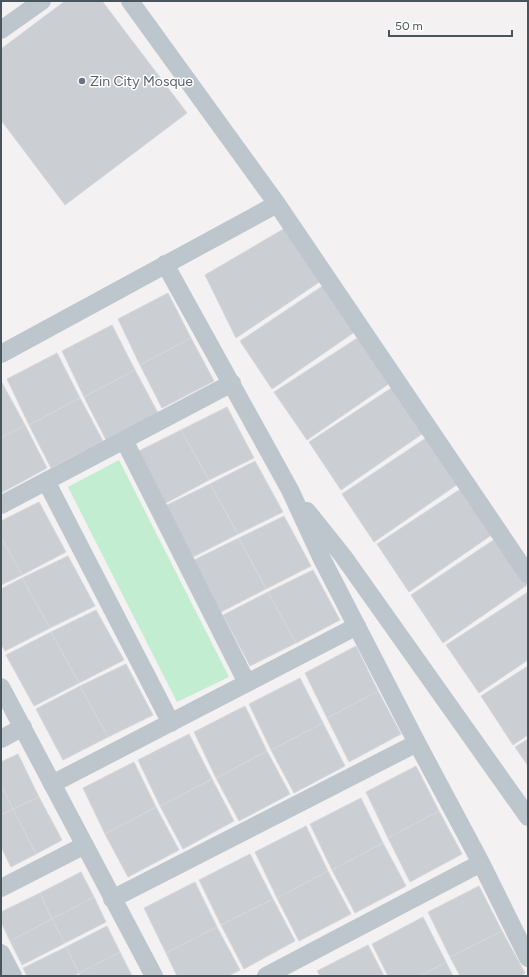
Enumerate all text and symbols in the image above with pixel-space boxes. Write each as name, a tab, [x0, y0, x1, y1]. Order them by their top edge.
scale bar	[389, 12, 512, 38]
text: 50 m	[395, 19, 423, 33]
place label: Zin City Mosque	[90, 73, 193, 90]
marker: Zin City Mosque	[77, 76, 87, 86]

